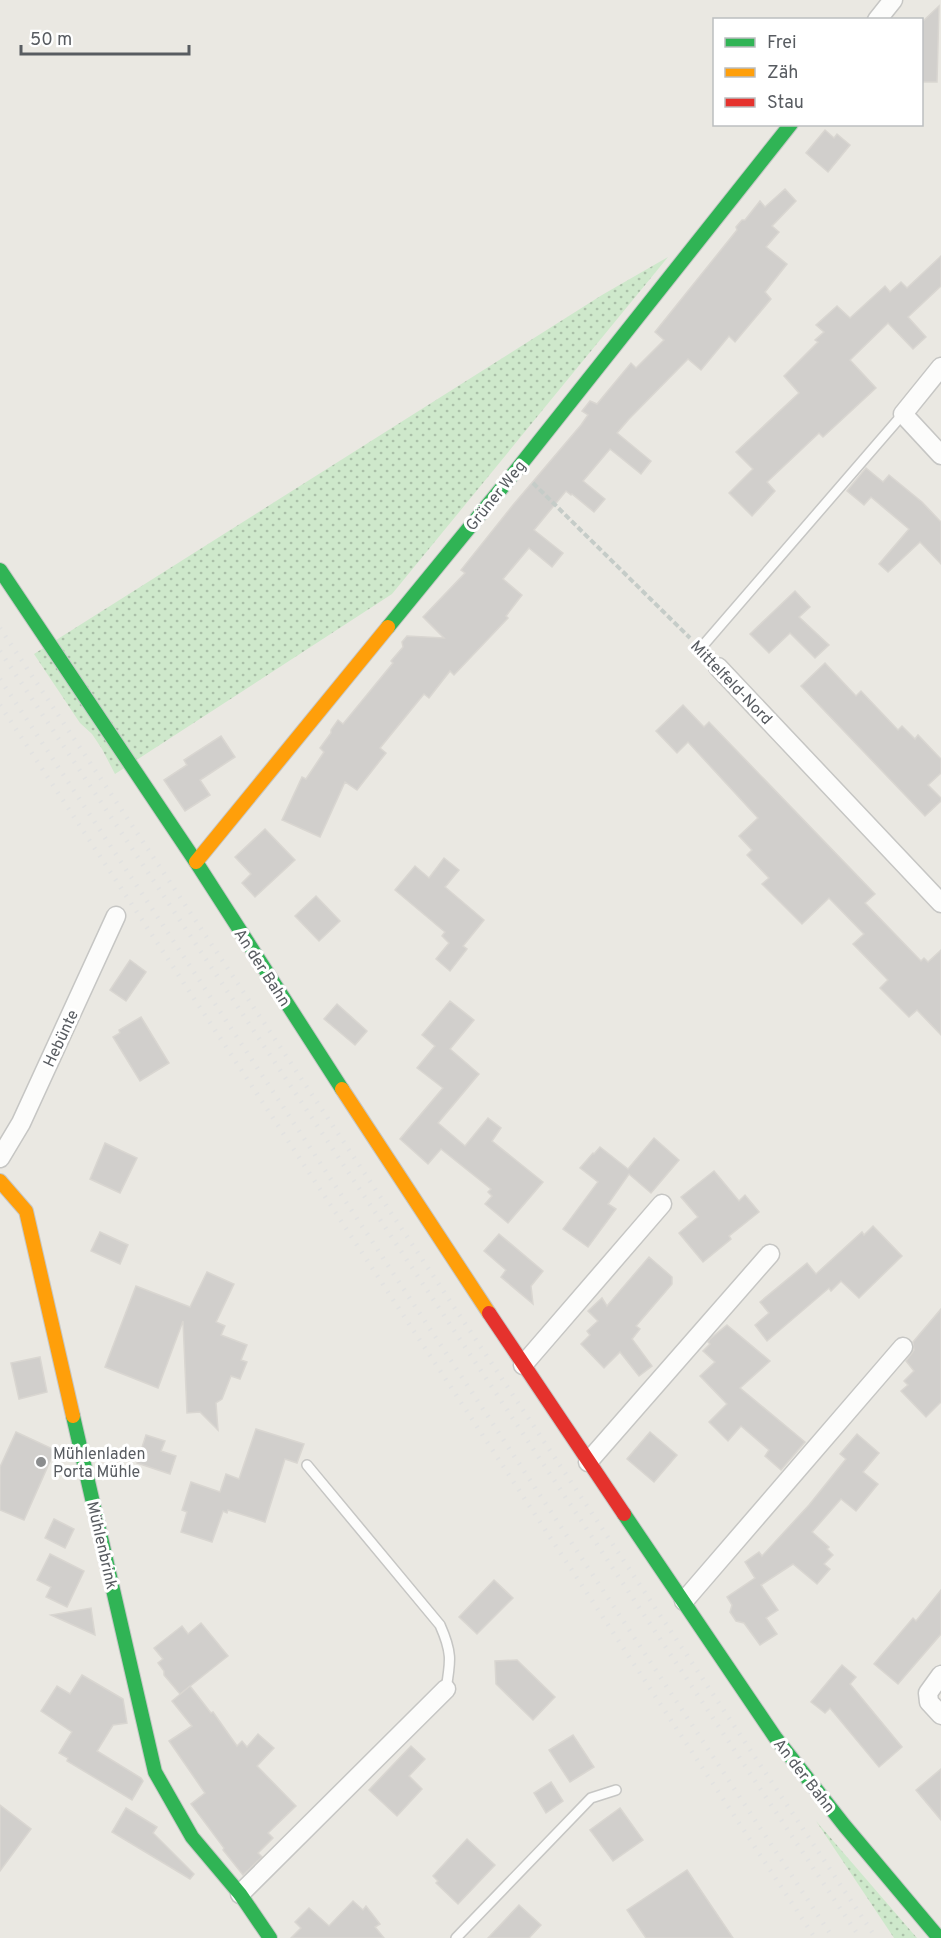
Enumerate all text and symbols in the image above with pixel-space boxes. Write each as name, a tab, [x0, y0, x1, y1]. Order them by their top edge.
scale bar	[21, 18, 189, 56]
legend	[713, 18, 923, 126]
text: 50 m	[30, 29, 72, 52]
text: Frei	[767, 32, 797, 55]
text: Zäh	[767, 62, 798, 85]
text: Stau	[767, 92, 804, 115]
street label: Grüner Weg	[462, 457, 531, 536]
street label: Mittelfeld-Nord	[685, 637, 776, 730]
street label: An der Bahn	[229, 925, 294, 1011]
street label: Hebünte	[40, 1007, 84, 1071]
place label: Mühlenladen Porta Mühle	[53, 1445, 145, 1483]
marker: Mühlenladen Porta Mühle	[34, 1455, 48, 1469]
street label: Mühlenbrink	[81, 1500, 121, 1591]
street label: An der Bahn	[768, 1735, 839, 1817]

